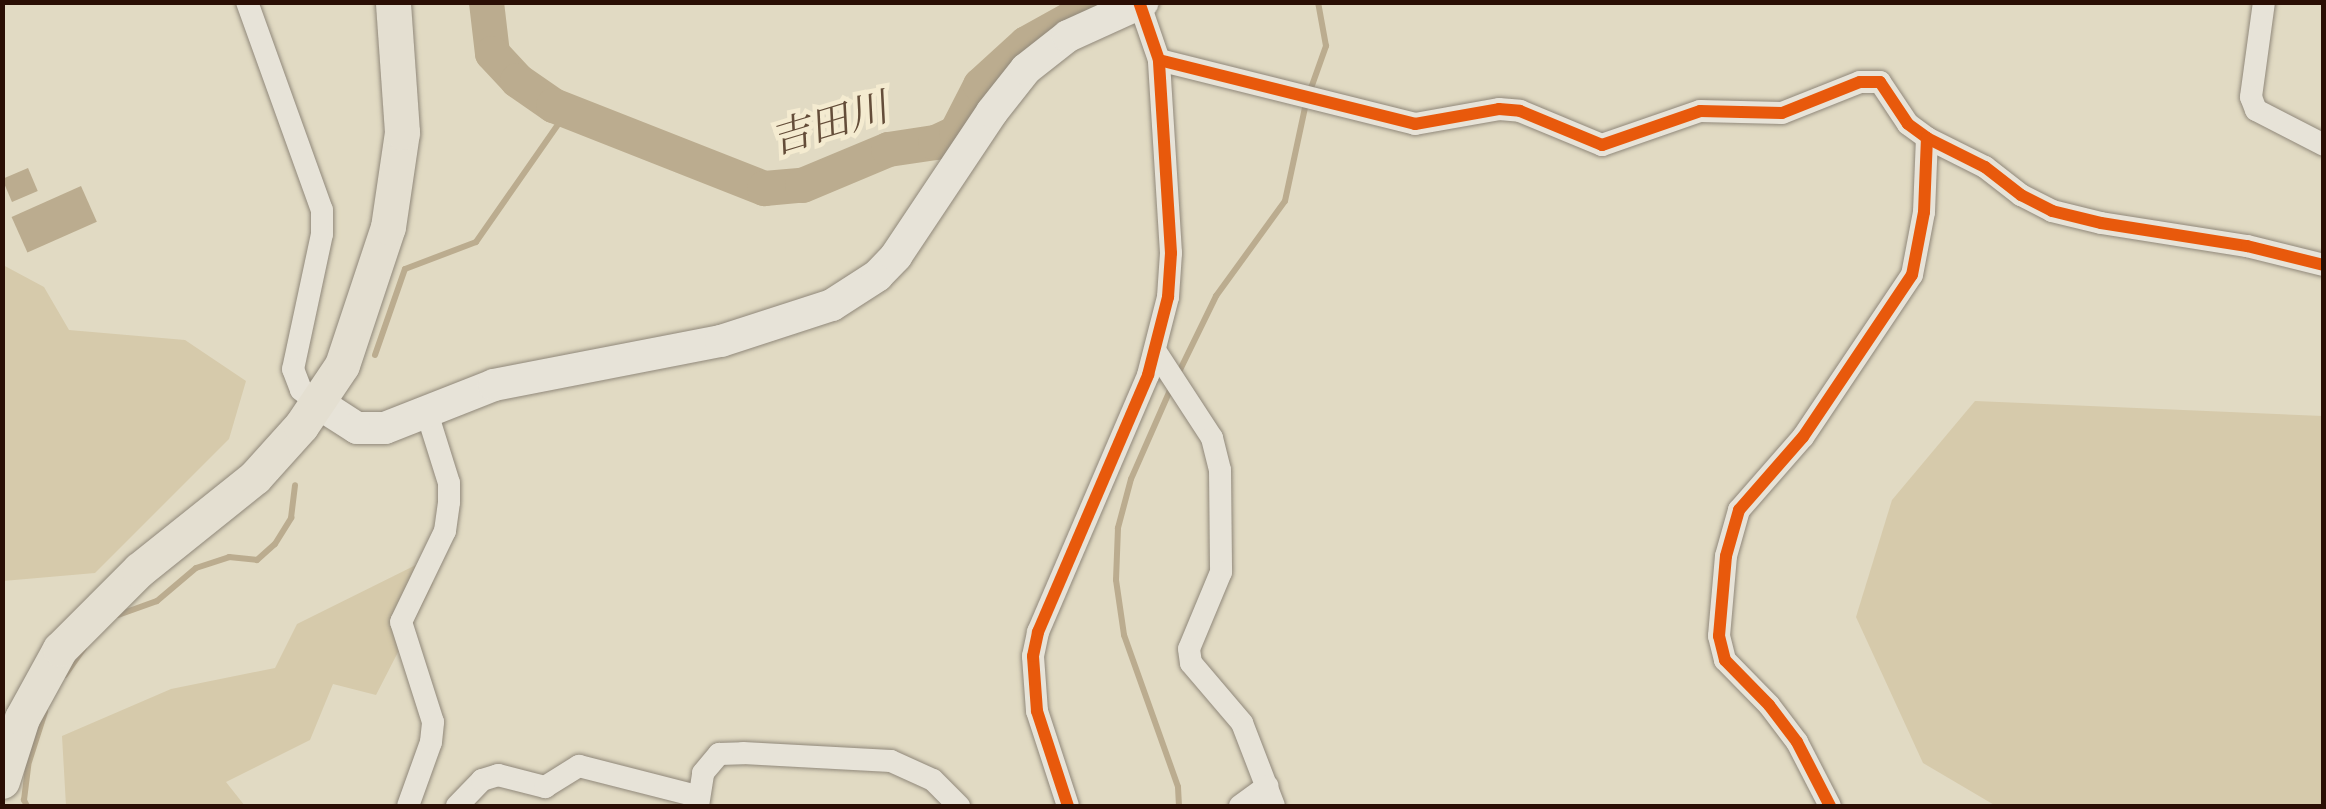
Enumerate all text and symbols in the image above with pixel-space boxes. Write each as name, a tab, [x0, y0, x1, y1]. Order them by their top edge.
water label: 吉田川	[765, 84, 893, 164]

